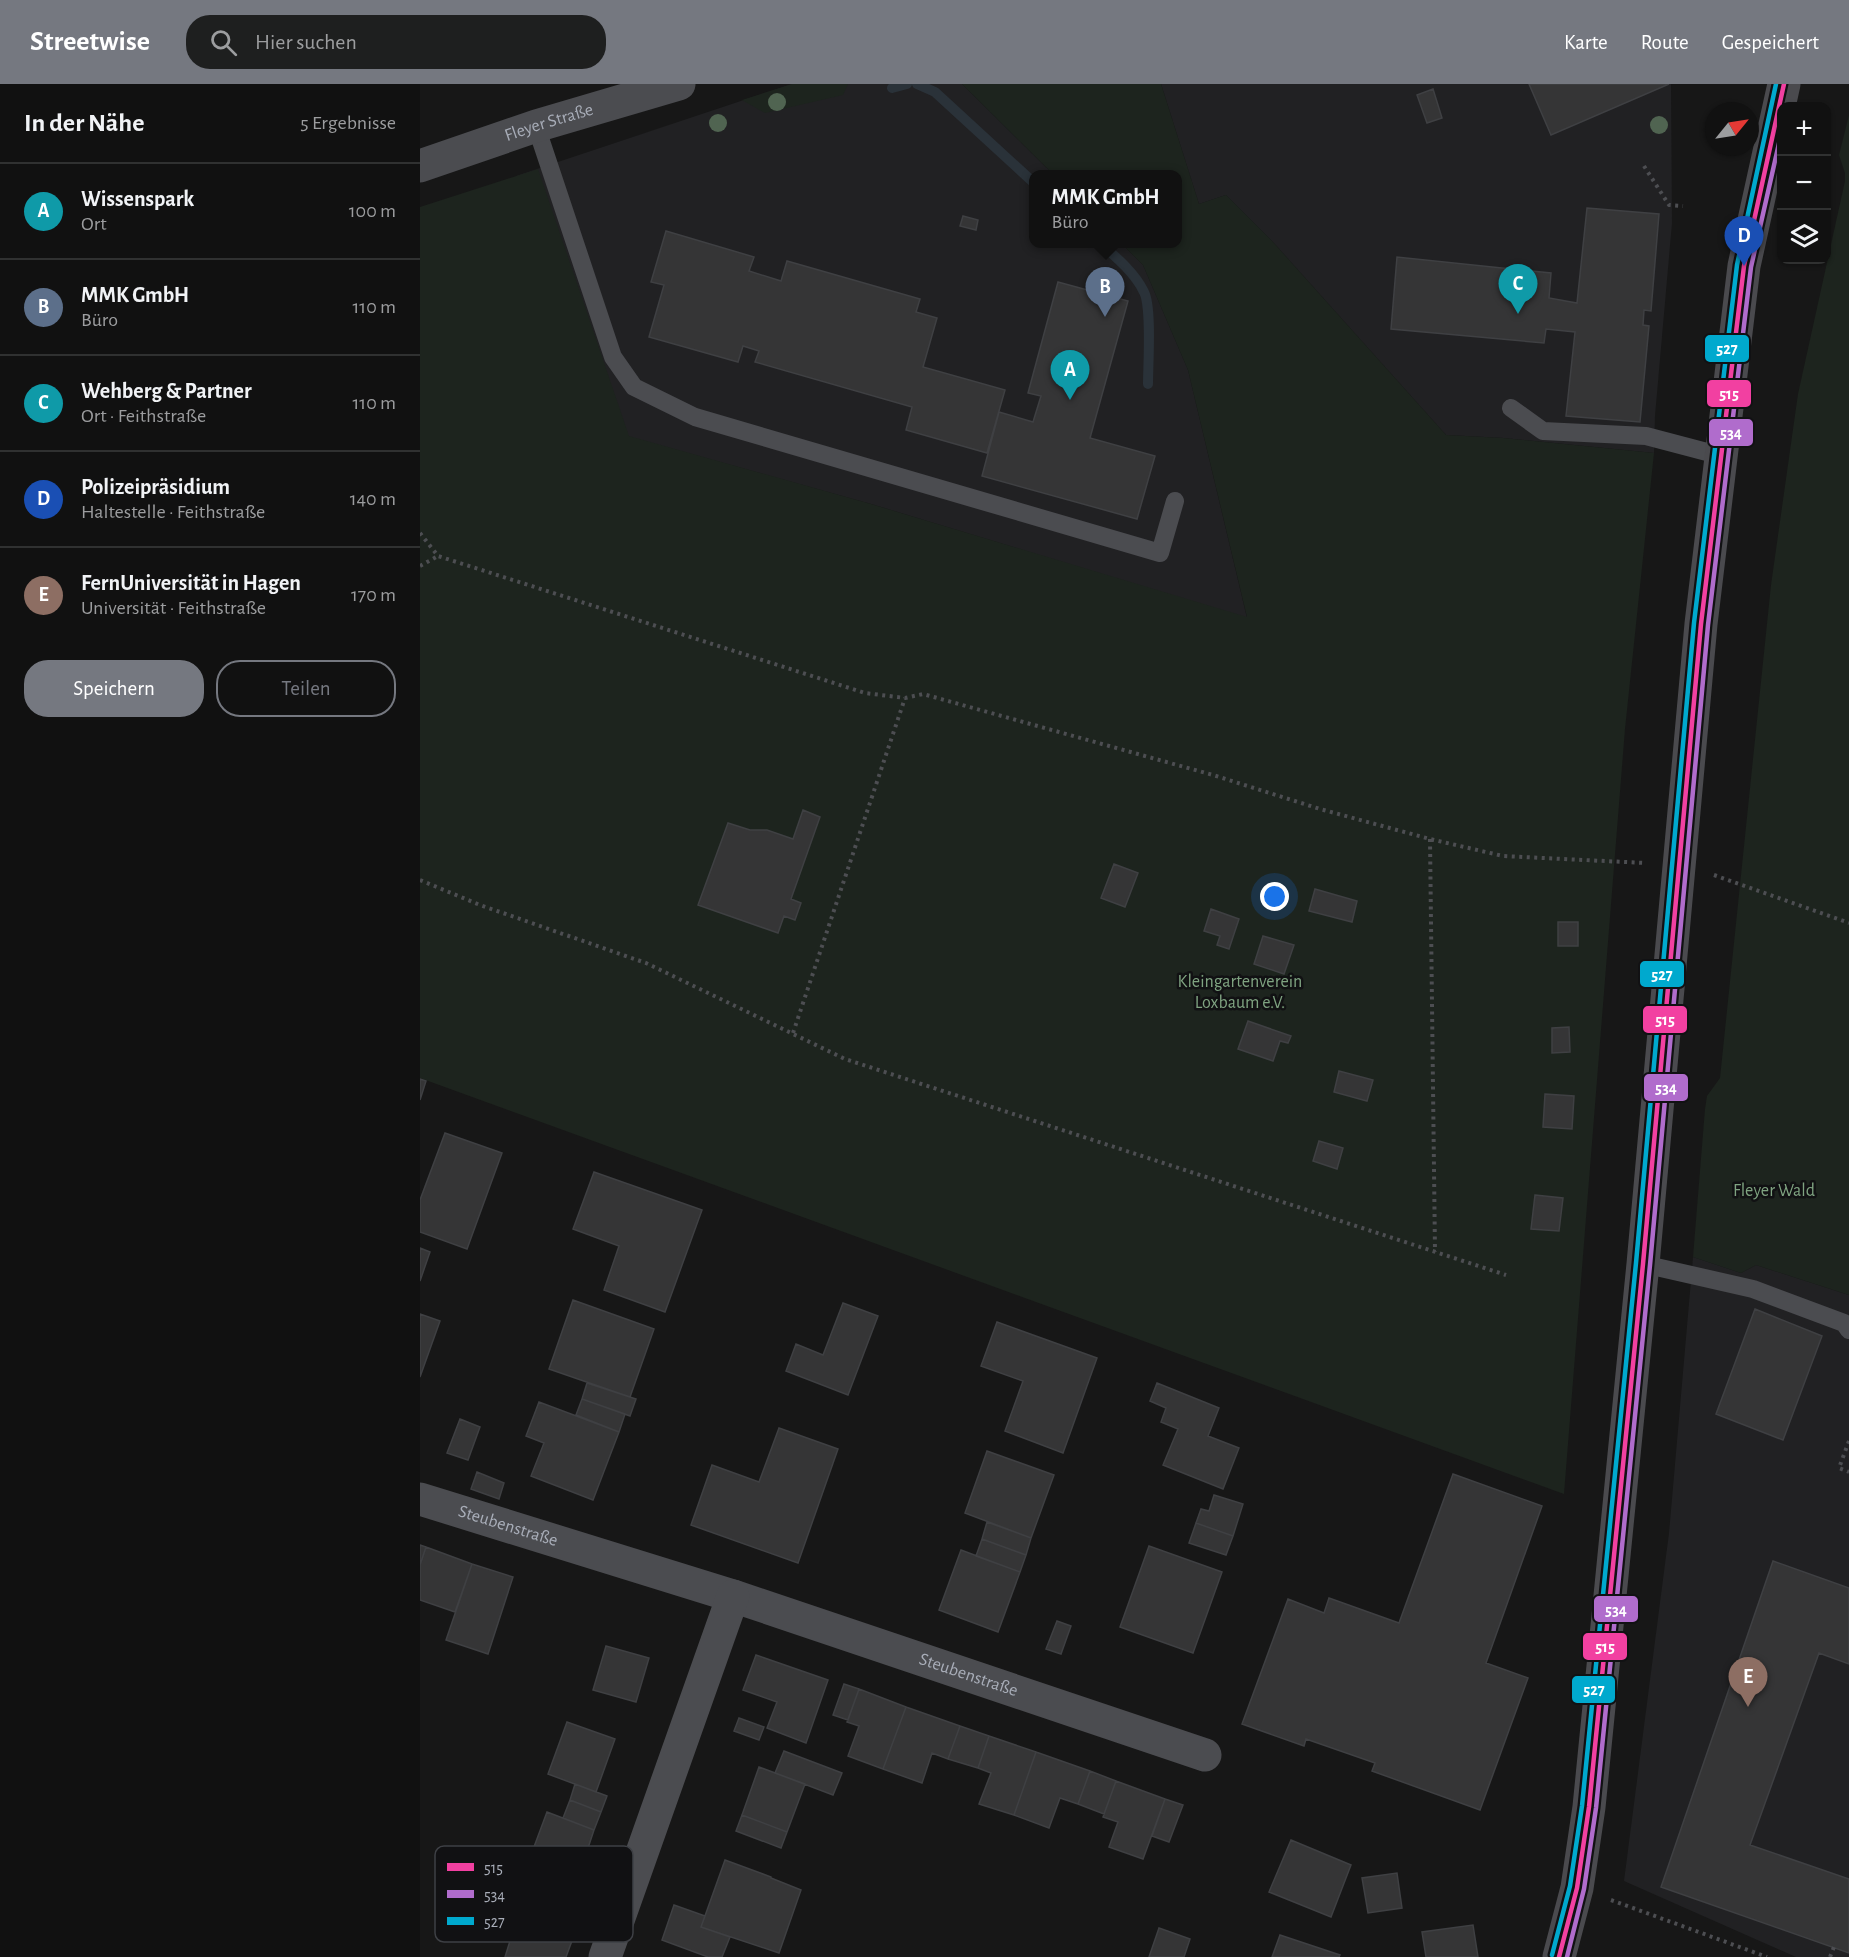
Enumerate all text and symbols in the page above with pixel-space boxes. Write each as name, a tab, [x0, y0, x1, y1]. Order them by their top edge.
search box	[186, 15, 606, 69]
icon: search	[207, 26, 240, 59]
text: Streetwise	[30, 28, 150, 56]
text: Hier suchen	[255, 31, 357, 53]
text: Karte	[1564, 32, 1608, 53]
text: Route	[1641, 32, 1689, 53]
text: Gespeichert	[1722, 32, 1819, 53]
street label: Fleyer Straße	[502, 101, 595, 145]
north arrow	[1705, 102, 1759, 156]
map controls	[1777, 102, 1831, 264]
button: +	[1777, 102, 1831, 156]
text: In der Nähe	[24, 110, 144, 136]
text: 5 Ergebnisse	[300, 113, 396, 133]
button: −	[1777, 156, 1831, 210]
popup	[1029, 170, 1182, 248]
text: MMK GmbH	[1051, 186, 1160, 208]
text: Wissenspark	[81, 188, 194, 210]
text: A	[38, 201, 50, 221]
text: 100 m	[349, 201, 396, 221]
button: layers	[1777, 210, 1831, 264]
text: Büro	[1051, 212, 1088, 232]
text: Ort	[81, 214, 107, 234]
pin: D	[1724, 216, 1764, 266]
pin: C	[1498, 264, 1538, 314]
pin: B	[1086, 268, 1124, 317]
text: MMK GmbH	[81, 284, 189, 306]
text: B	[38, 297, 49, 317]
text: 110 m	[352, 297, 396, 317]
text: Büro	[81, 310, 118, 330]
line badge: 527	[1704, 334, 1750, 363]
text: 527	[1716, 341, 1738, 357]
pin: A	[1050, 350, 1090, 400]
line badge: 515	[1706, 379, 1752, 408]
text: Wehberg & Partner	[81, 380, 252, 402]
text: 515	[1719, 386, 1739, 402]
text: C	[38, 393, 49, 413]
text: 110 m	[352, 393, 396, 413]
text: Ort · Feithstraße	[81, 406, 206, 426]
line badge: 534	[1708, 418, 1754, 447]
text: 534	[1720, 425, 1742, 441]
text: Polizeipräsidium	[81, 476, 230, 498]
text: D	[37, 489, 50, 509]
text: 140 m	[350, 489, 396, 509]
text: Haltestelle · Feithstraße	[81, 502, 265, 522]
text: FernUniversität in Hagen	[81, 572, 301, 594]
text: E	[38, 585, 49, 605]
text: 170 m	[351, 585, 396, 605]
text: Universität · Feithstraße	[81, 598, 266, 618]
button: Speichern	[24, 660, 204, 717]
button: Teilen	[216, 660, 396, 717]
your location	[1260, 882, 1289, 911]
line badge: 527	[1639, 960, 1685, 988]
text: 527	[1651, 967, 1673, 983]
park label: Kleingartenverein Loxbaum e.V.	[1178, 973, 1302, 1012]
line badge: 515	[1642, 1005, 1688, 1034]
text: 515	[1655, 1012, 1675, 1028]
line badge: 534	[1643, 1073, 1689, 1102]
text: 534	[1655, 1080, 1677, 1096]
park label: Fleyer Wald	[1733, 1182, 1815, 1200]
street label: Steubenstraße	[456, 1502, 560, 1550]
line badge: 534	[1593, 1595, 1639, 1623]
text: 534	[1605, 1602, 1627, 1618]
line badge: 515	[1582, 1632, 1628, 1661]
text: 515	[1595, 1639, 1615, 1655]
street label: Steubenstraße	[917, 1650, 1020, 1700]
pin: E	[1728, 1658, 1768, 1707]
line badge: 527	[1571, 1675, 1616, 1704]
text: 527	[1583, 1682, 1605, 1698]
legend	[435, 1846, 633, 1942]
text: 515	[484, 1860, 503, 1876]
text: 534	[484, 1887, 505, 1903]
text: 527	[484, 1914, 505, 1930]

